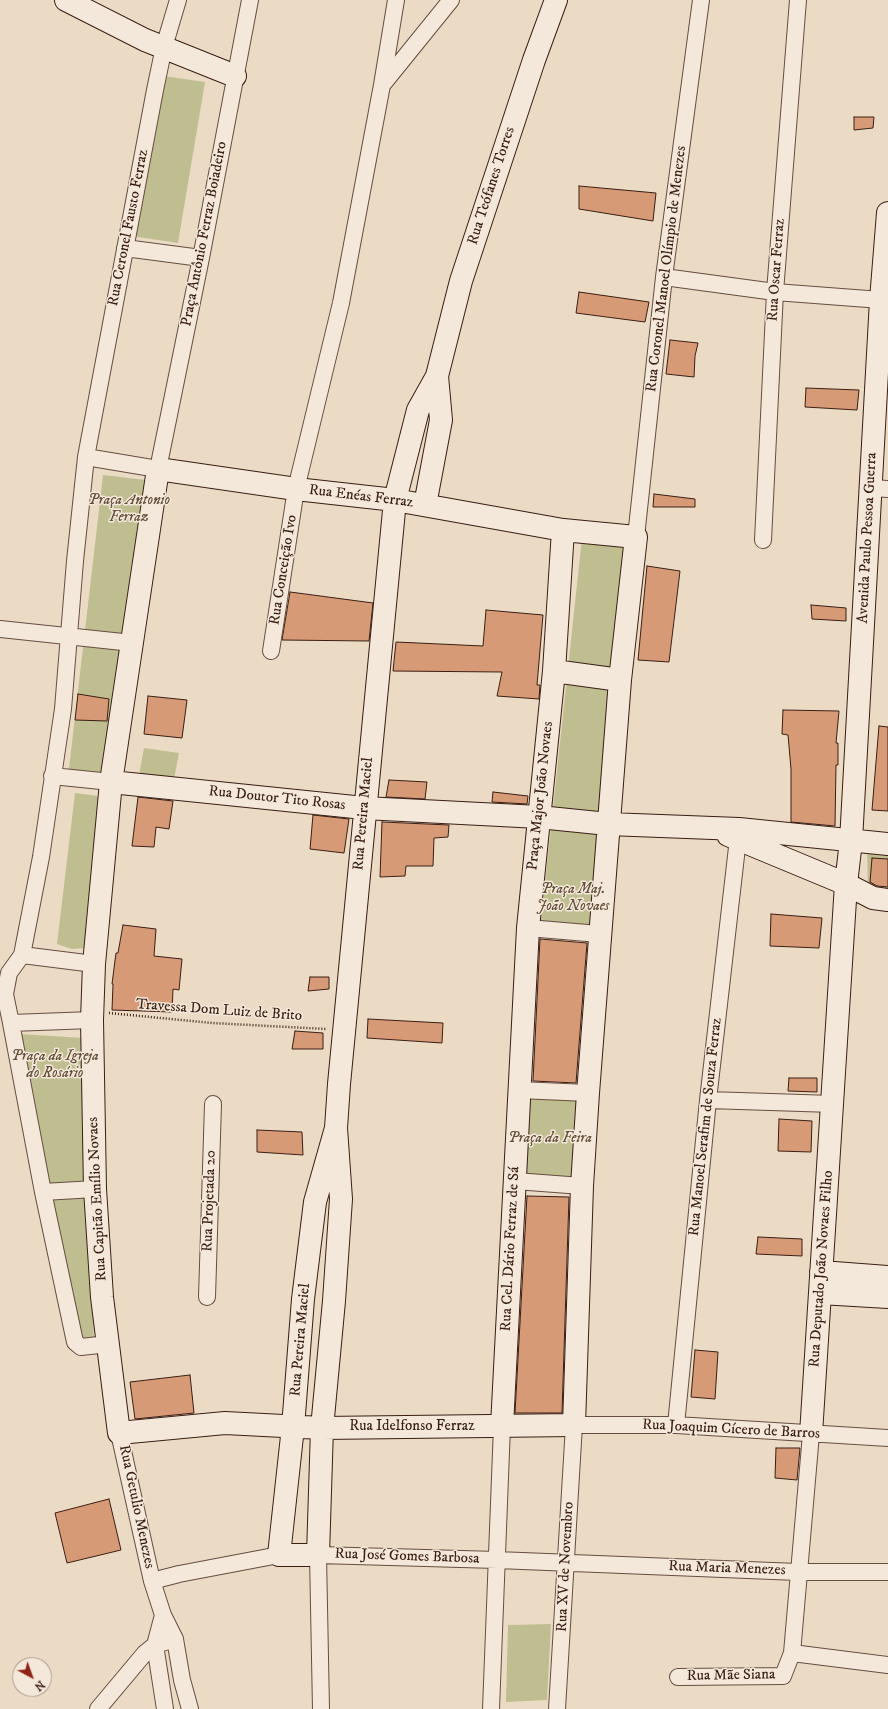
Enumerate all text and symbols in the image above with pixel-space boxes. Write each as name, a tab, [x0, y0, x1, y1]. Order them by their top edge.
street label: Rua Teófanes Torres	[464, 125, 520, 247]
street label: Praça Antônio Ferraz Boiadeiro	[178, 140, 232, 328]
street label: Rua Coronel Manoel Olímpio de Menezes	[643, 145, 691, 393]
street label: Rua Ceronel Fausto Ferraz	[105, 148, 153, 308]
street label: Rua Oscar Ferraz	[764, 218, 790, 322]
street label: Avenida Paulo Pessoa Guerra	[855, 452, 881, 624]
street label: Rua Enéas Ferraz	[308, 482, 414, 512]
park label: Praça Antonio Ferraz	[88, 492, 170, 527]
street label: Rua Conceição Ivo	[266, 514, 302, 626]
street label: Praça Major João Novaes	[524, 721, 558, 871]
street label: Rua Pereira Maciel	[350, 757, 378, 871]
street label: Rua Doutor Tito Rosas	[208, 783, 346, 815]
park label: Praça Maj. João Novaes	[537, 881, 609, 916]
street label: Travessa Dom Luiz de Brito	[135, 996, 303, 1026]
street label: Rua Manoel Serafim de Souza Ferraz	[686, 1017, 726, 1237]
park label: Praça da Igreja do Rosário	[11, 1048, 99, 1083]
street label: Rua Capitão Emílio Novaes	[85, 1116, 111, 1282]
park label: Praça da Feira	[508, 1130, 592, 1148]
street label: Rua Projetada 20	[199, 1150, 221, 1252]
street label: Rua Cel. Dário Ferraz de Sá	[498, 1166, 524, 1332]
street label: Rua Deputado João Novaes Filho	[806, 1170, 838, 1368]
street label: Rua Pereira Maciel	[287, 1283, 315, 1397]
street label: Rua Joaquim Cícero de Barros	[642, 1416, 820, 1444]
street label: Rua Idelfonso Ferraz	[349, 1418, 475, 1436]
street label: Rua Getulio Menezes	[114, 1444, 158, 1570]
street label: Rua XV de Novembro	[554, 1501, 578, 1633]
street label: Rua José Gomes Barbosa	[334, 1545, 480, 1569]
street label: Rua Maria Menezes	[668, 1558, 786, 1580]
north arrow	[12, 1657, 52, 1697]
street label: Rua Mãe Siana	[687, 1666, 775, 1686]
text: N	[31, 1677, 47, 1694]

